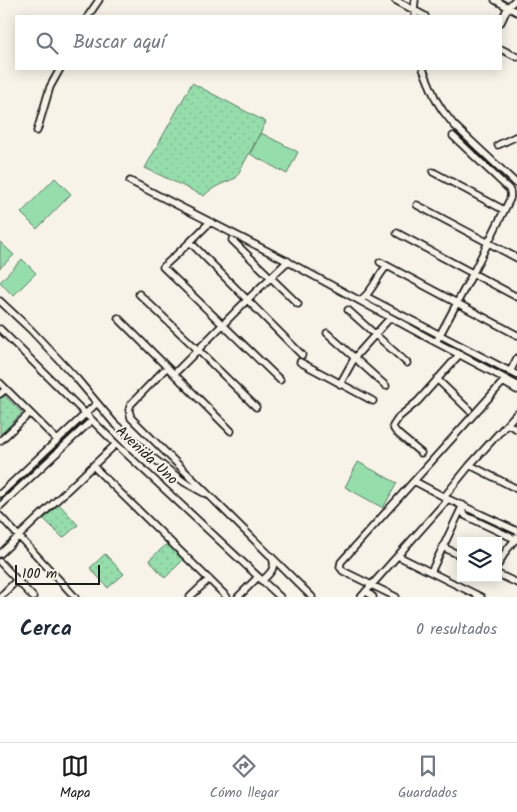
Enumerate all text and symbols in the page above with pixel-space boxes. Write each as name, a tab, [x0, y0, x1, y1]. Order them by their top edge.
search box	[15, 15, 502, 70]
text: Buscar aquí	[73, 28, 165, 58]
icon: search	[33, 29, 61, 57]
street label: Avenida Uno	[110, 420, 183, 491]
map controls	[457, 537, 502, 582]
button: layers	[457, 537, 502, 582]
scale bar	[15, 562, 100, 585]
text: 100 m	[22, 563, 57, 585]
text: Cerca	[20, 613, 72, 646]
text: 0 resultados	[416, 617, 497, 642]
tab: Mapa	[60, 752, 91, 804]
tab: Cómo llegar	[210, 752, 279, 804]
tab: Guardados	[398, 752, 457, 804]

